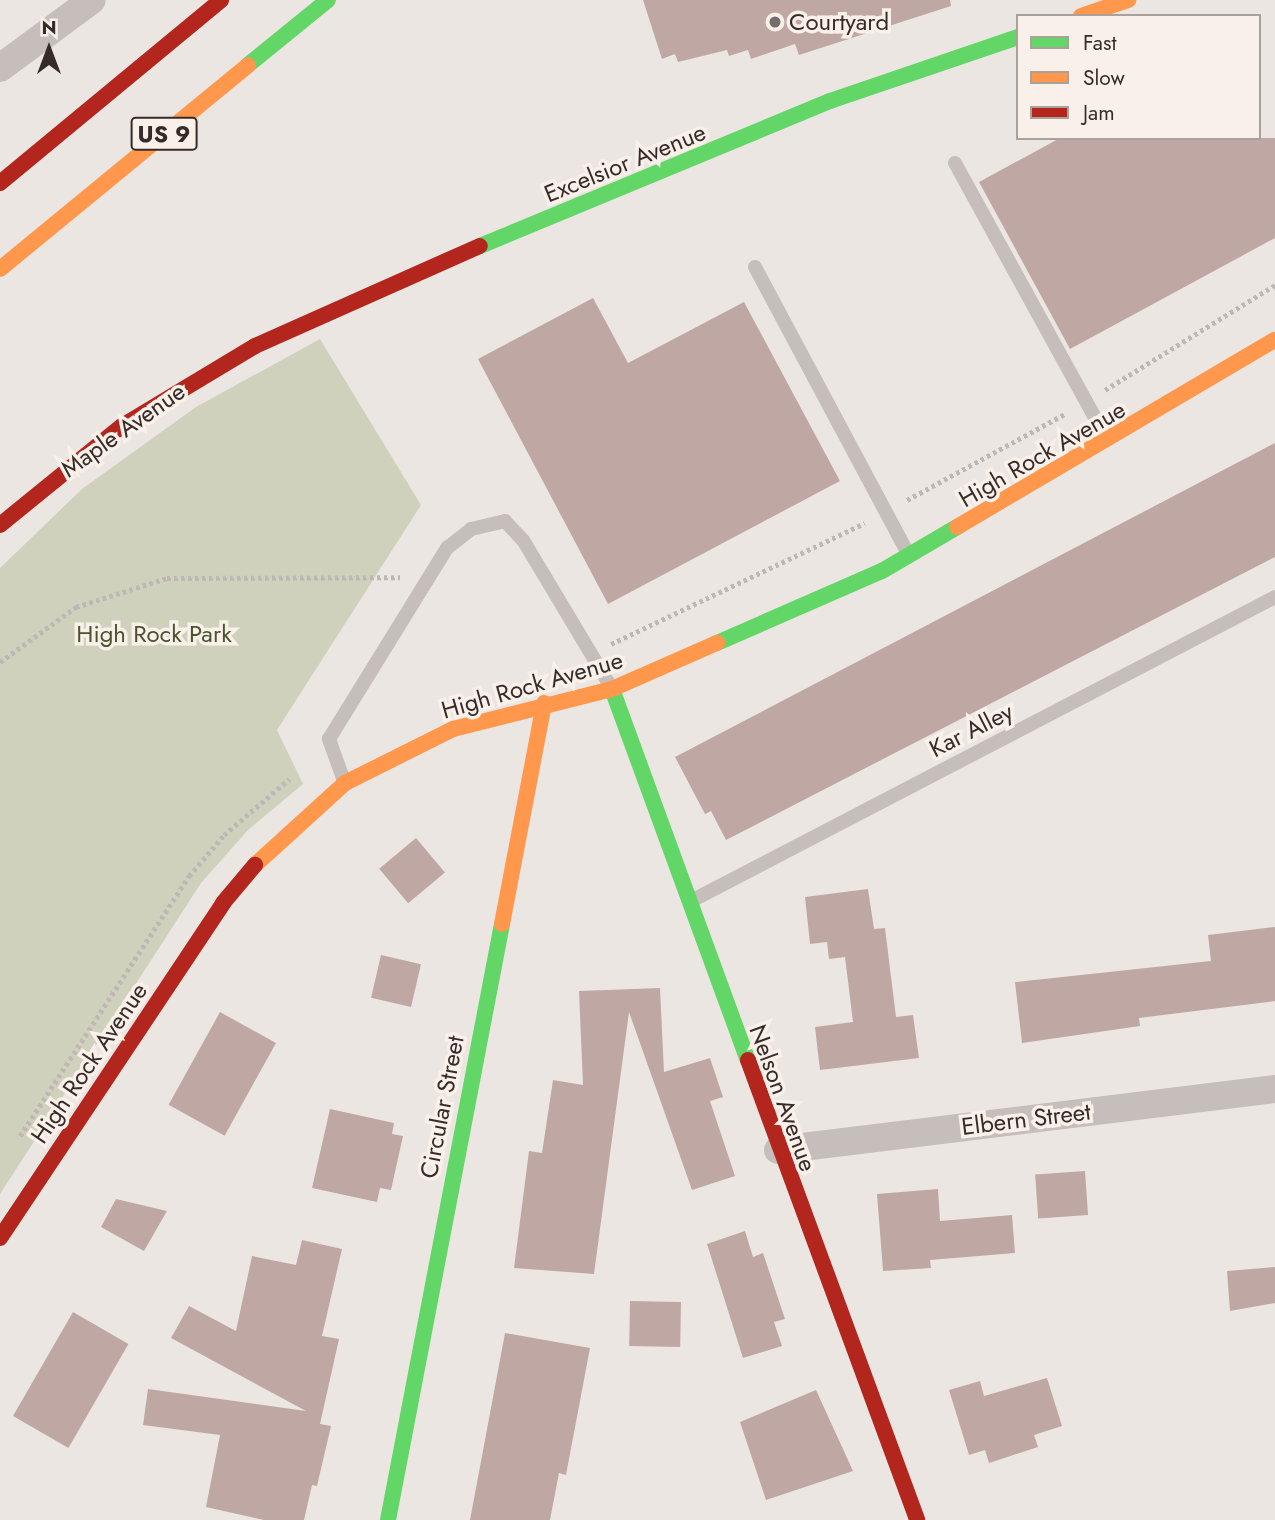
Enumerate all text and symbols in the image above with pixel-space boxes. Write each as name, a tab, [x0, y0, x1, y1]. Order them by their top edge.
place label: Courtyard	[789, 8, 889, 36]
north arrow	[14, 14, 84, 84]
text: N	[41, 14, 57, 41]
marker: Courtyard	[767, 14, 783, 30]
legend	[1016, 14, 1261, 140]
text: Fast	[1083, 28, 1116, 58]
text: Slow	[1083, 63, 1125, 93]
text: Jam	[1083, 98, 1115, 128]
road number: US 9	[129, 114, 199, 154]
street label: Excelsior Avenue	[540, 118, 710, 208]
street label: Maple Avenue	[56, 377, 190, 483]
street label: High Rock Avenue	[954, 395, 1130, 513]
park label: High Rock Park	[76, 620, 232, 648]
street label: High Rock Avenue	[438, 645, 626, 725]
street label: Kar Alley	[924, 697, 1018, 763]
street label: High Rock Avenue	[25, 977, 153, 1149]
street label: Nelson Avenue	[743, 1021, 823, 1175]
street label: Circular Street	[414, 1033, 470, 1181]
street label: Elbern Street	[960, 1097, 1092, 1141]

